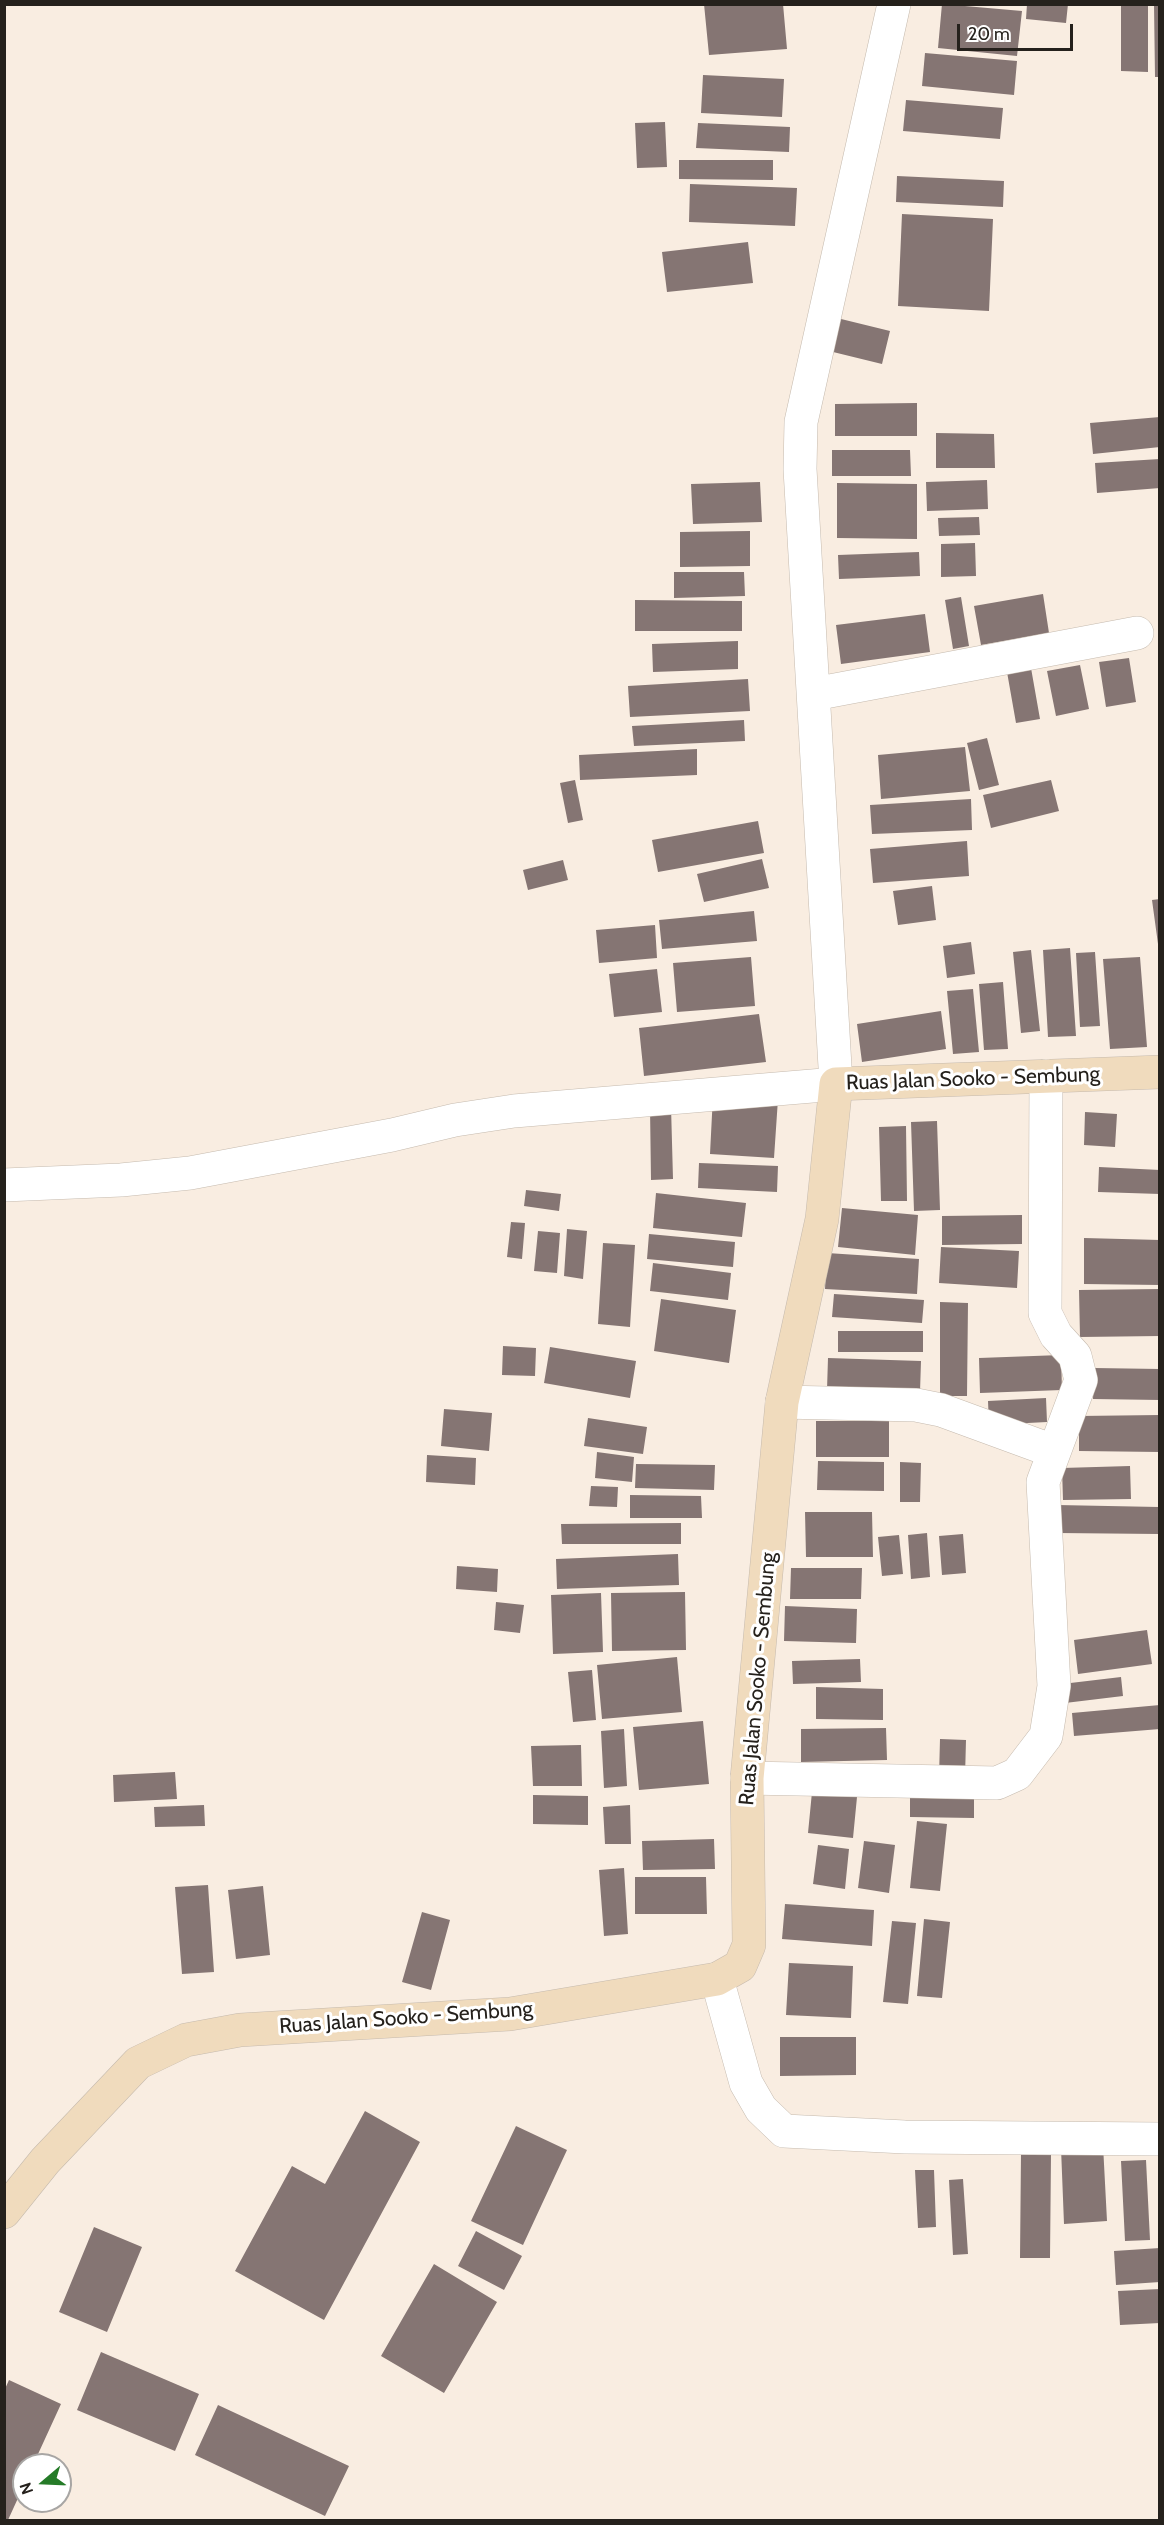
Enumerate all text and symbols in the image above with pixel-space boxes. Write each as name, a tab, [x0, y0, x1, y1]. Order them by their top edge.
scale bar	[960, 12, 1076, 50]
text: 20 m	[968, 23, 1010, 45]
street label: Ruas Jalan Sooko - Sembung	[846, 1062, 1100, 1096]
street label: Ruas Jalan Sooko - Sembung	[734, 1551, 782, 1807]
street label: Ruas Jalan Sooko - Sembung	[278, 1997, 534, 2039]
north arrow	[12, 2453, 72, 2513]
text: N	[16, 2480, 37, 2497]

